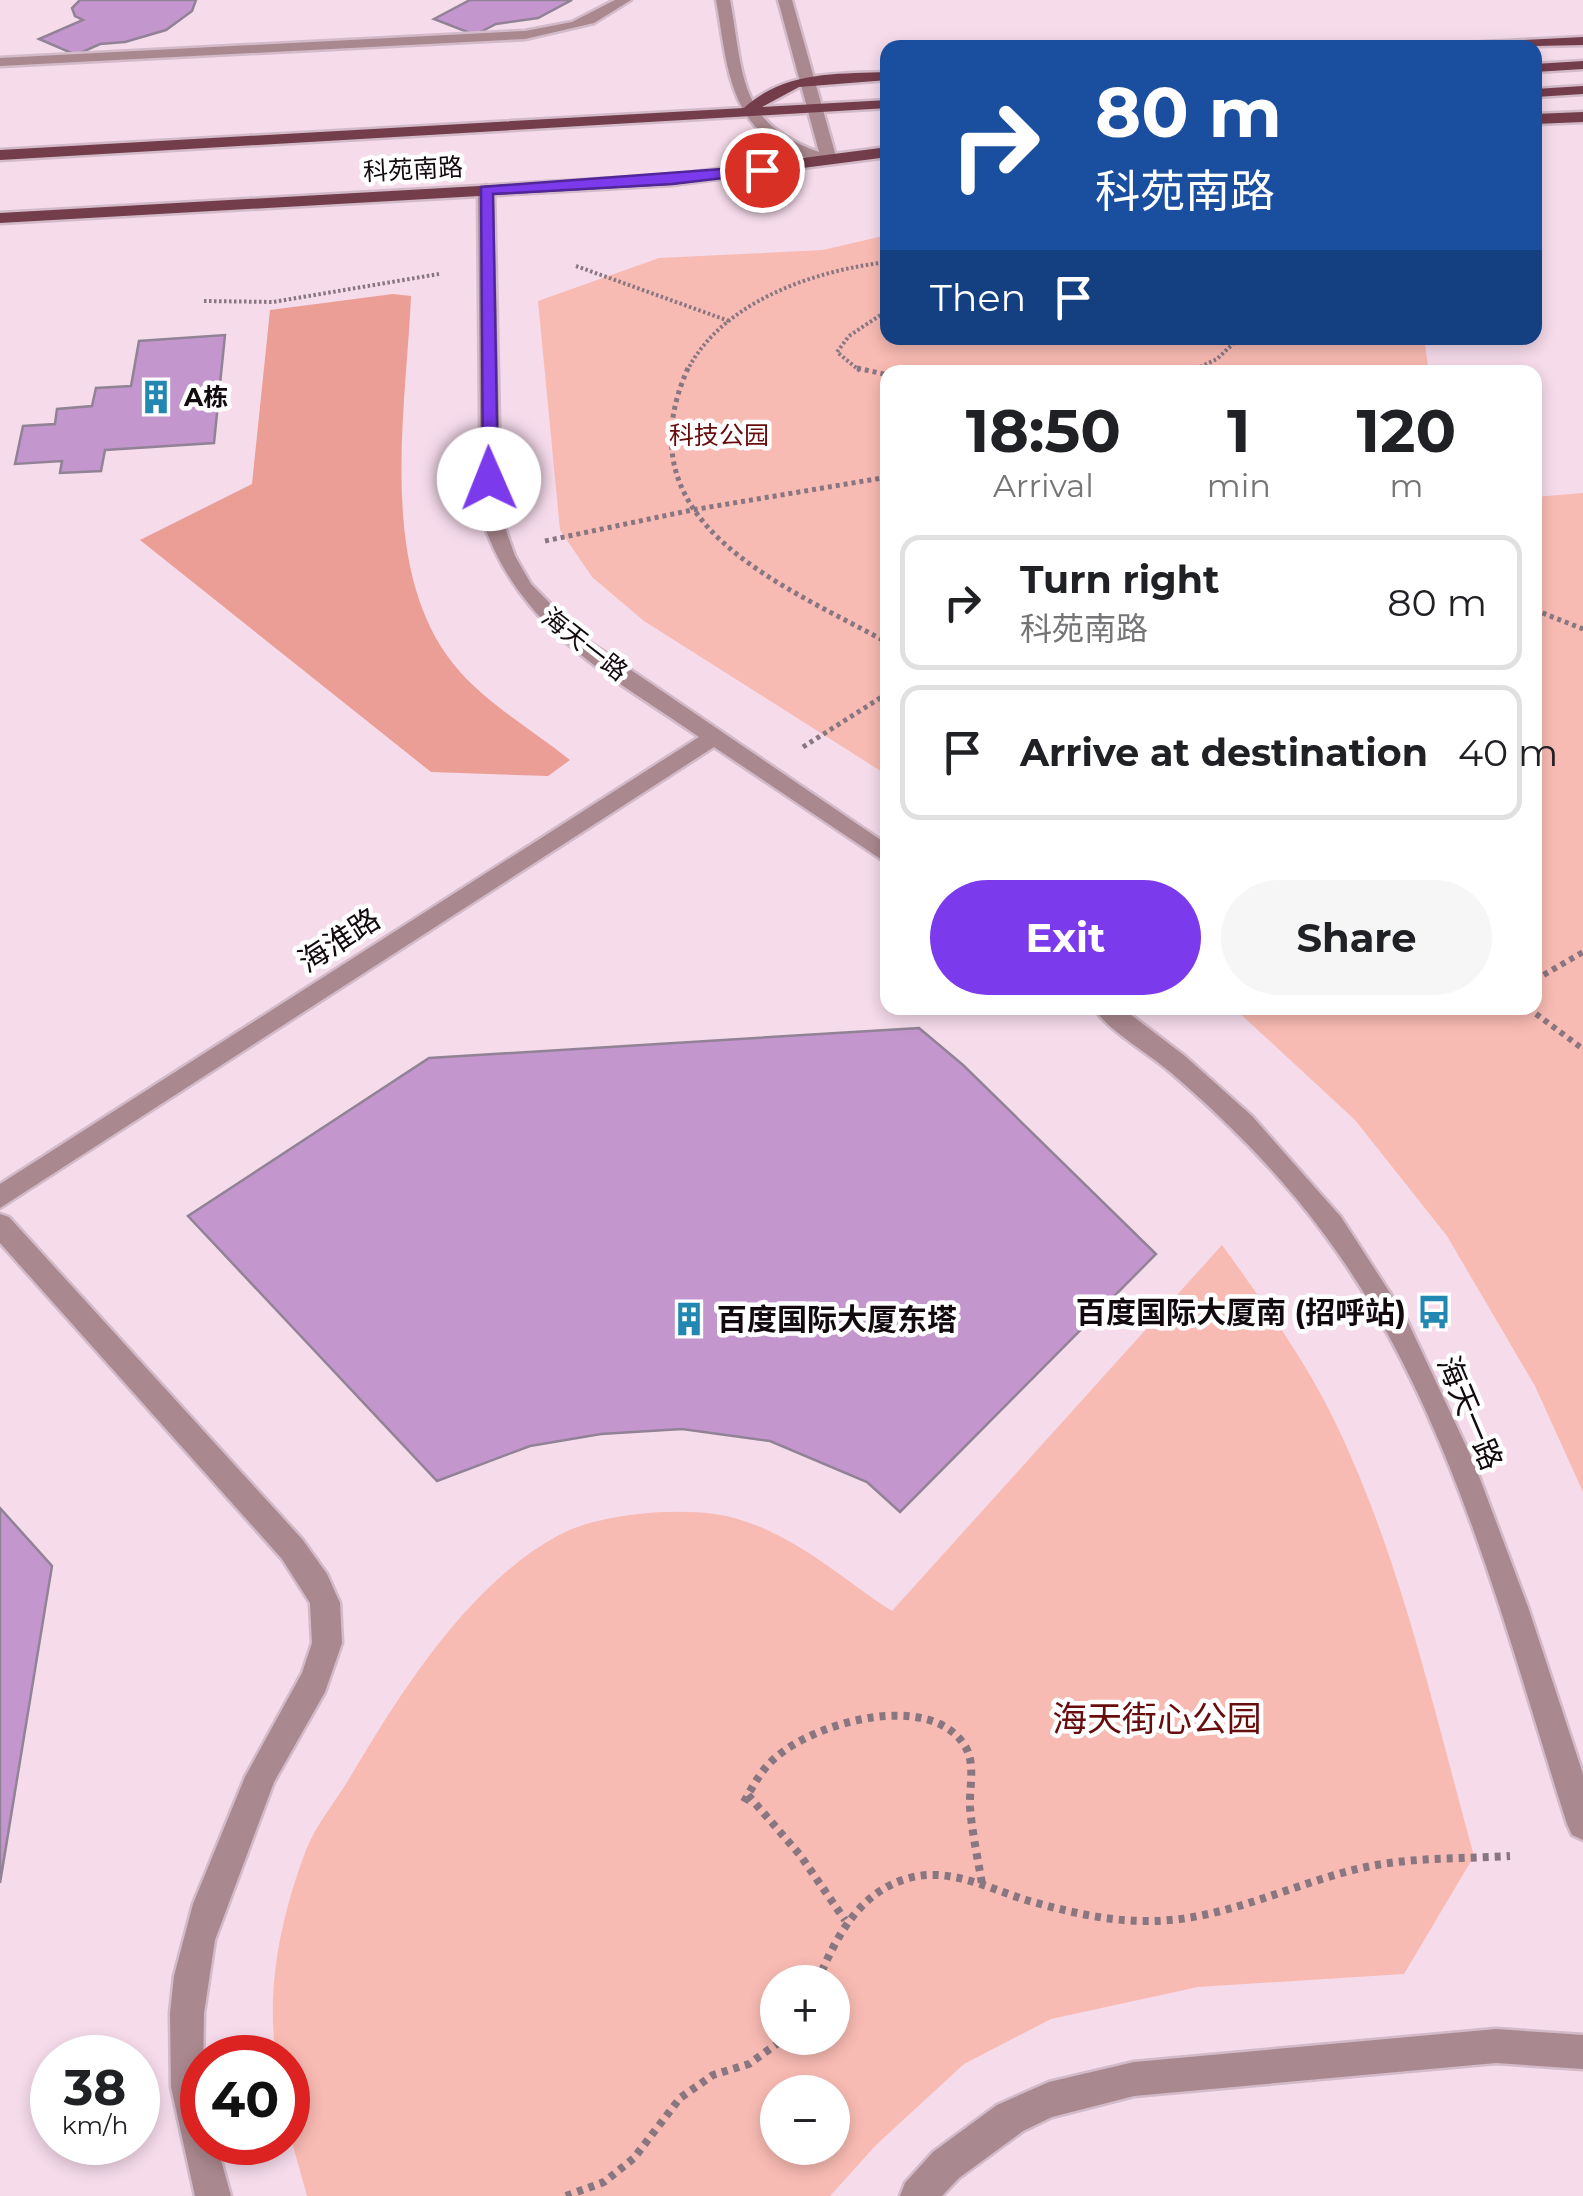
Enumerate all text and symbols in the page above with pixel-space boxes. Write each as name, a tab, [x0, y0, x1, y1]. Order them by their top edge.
text: 80 m	[1095, 69, 1282, 155]
icon: right	[930, 80, 1060, 210]
pin	[720, 128, 805, 213]
icon: arrive	[735, 143, 790, 198]
street label: 科苑南路	[362, 151, 464, 187]
text: 科苑南路	[1095, 163, 1275, 218]
icon: arrive	[1046, 270, 1101, 325]
text: Then	[930, 274, 1026, 321]
building icon: A栋	[137, 378, 175, 416]
place label: A栋	[183, 382, 228, 412]
text: 18:50	[966, 394, 1121, 467]
text: 1	[1227, 394, 1251, 467]
text: 120	[1357, 394, 1456, 467]
park label: 科技公园	[669, 420, 769, 450]
position arrow	[437, 427, 541, 531]
text: Arrival	[993, 466, 1094, 505]
text: min	[1207, 466, 1271, 505]
text: m	[1389, 466, 1423, 505]
text: Turn right	[1020, 556, 1219, 603]
icon: right	[935, 575, 990, 630]
text: 80 m	[1387, 579, 1487, 626]
street label: 海天一路	[536, 601, 634, 687]
text: 科苑南路	[1020, 609, 1148, 648]
icon: arrive	[935, 725, 990, 780]
text: Arrive at destination	[1020, 729, 1428, 776]
text: 40 m	[1458, 729, 1558, 776]
button: Exit	[930, 880, 1201, 995]
button: Share	[1221, 880, 1492, 995]
street label: 海淮路	[291, 900, 387, 980]
bus stop icon: 百度国际大厦南 (招呼站)	[1415, 1293, 1453, 1331]
place label: 百度国际大厦南 (招呼站)	[1076, 1294, 1406, 1331]
building icon: 百度国际大厦东塔	[670, 1300, 708, 1338]
place label: 百度国际大厦东塔	[717, 1301, 957, 1338]
street label: 海天一路	[1430, 1351, 1510, 1475]
park label: 海天街心公园	[1052, 1697, 1262, 1740]
map controls	[760, 1965, 850, 2165]
button: +	[760, 1965, 850, 2055]
speed limit sign: 40	[180, 2035, 310, 2165]
text: 38	[64, 2057, 126, 2118]
button: −	[760, 2075, 850, 2165]
text: km/h	[62, 2110, 128, 2140]

